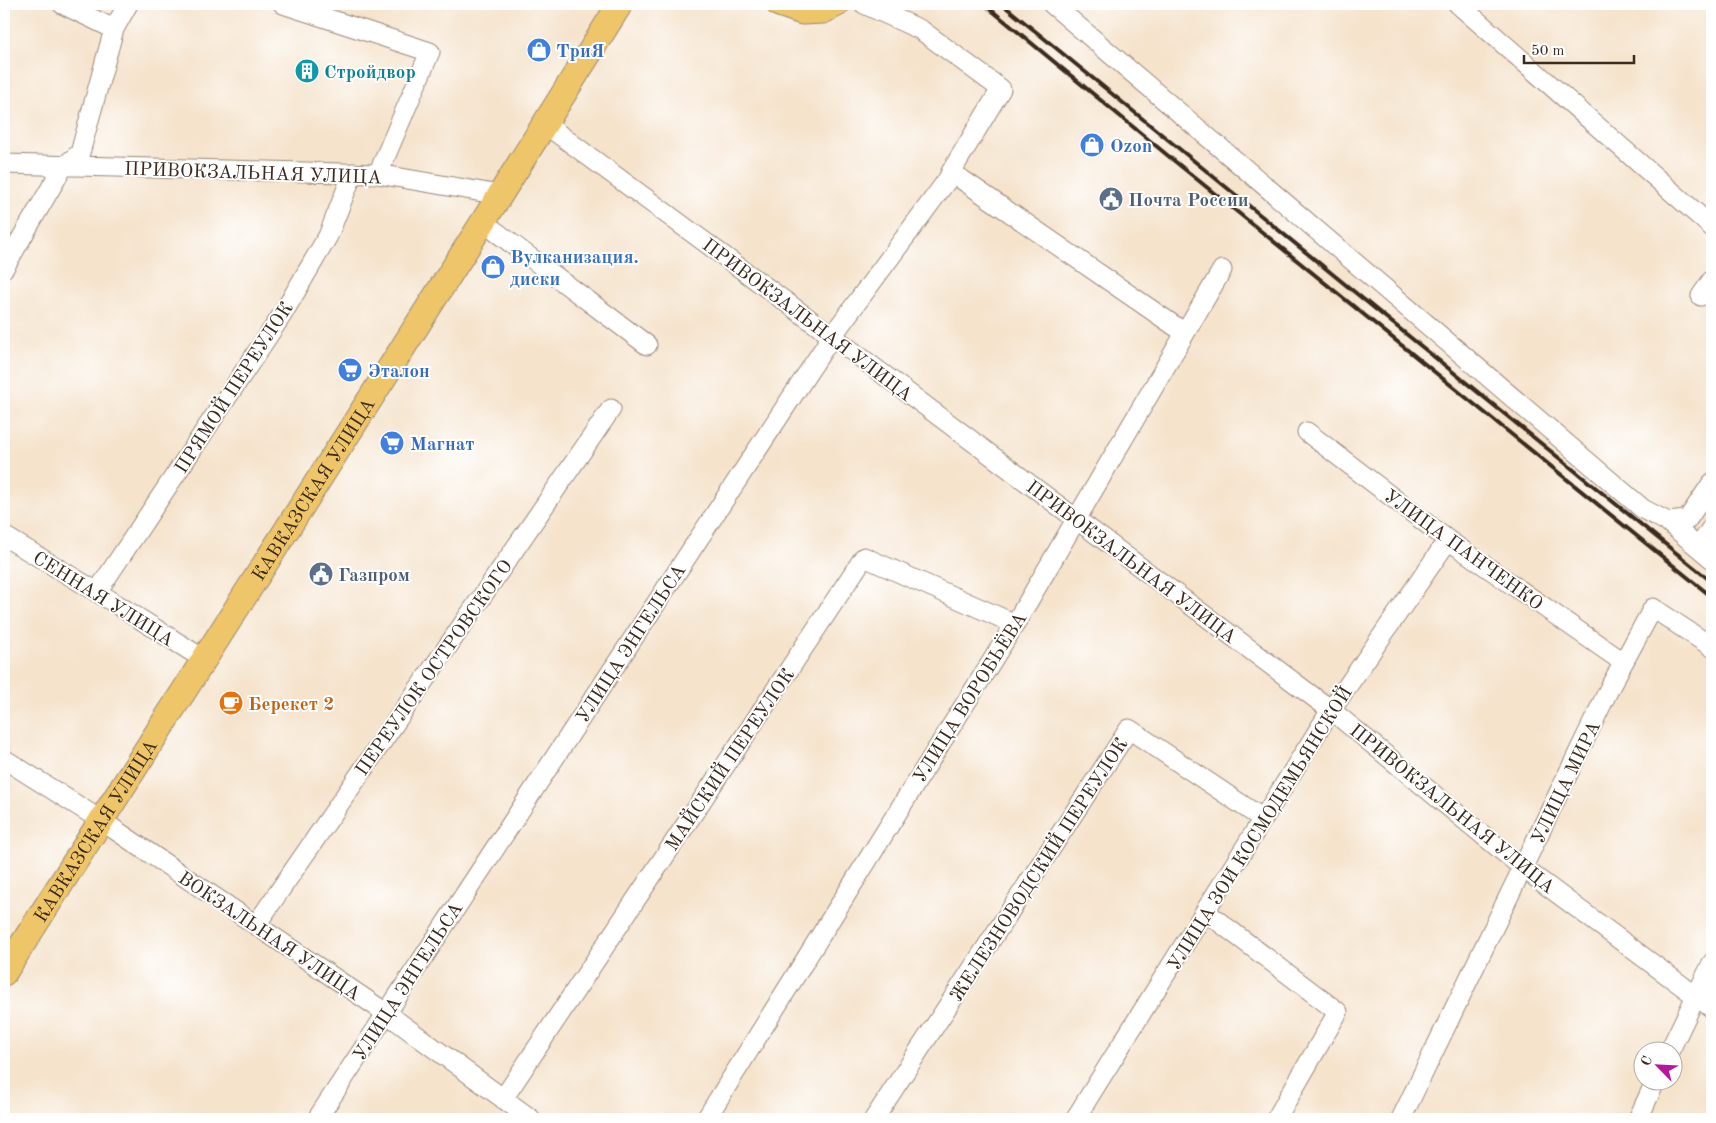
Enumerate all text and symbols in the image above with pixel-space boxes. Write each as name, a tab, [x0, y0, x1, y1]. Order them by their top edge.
scale bar	[1524, 32, 1634, 64]
shop icon: ТриЯ	[526, 37, 552, 63]
place label: ТриЯ	[556, 43, 605, 62]
text: 50 m	[1531, 44, 1565, 59]
building icon: Стройдвор	[294, 58, 320, 84]
place label: Стройдвор	[324, 64, 416, 83]
shop icon: Ozon	[1079, 132, 1105, 158]
place label: Ozon	[1110, 138, 1152, 157]
street label: ПРИВОКЗАЛЬНАЯ УЛИЦА	[124, 161, 382, 189]
public building icon: Почта России	[1098, 186, 1124, 212]
place label: Почта России	[1128, 192, 1249, 211]
street label: ПРИВОКЗАЛЬНАЯ УЛИЦА	[698, 236, 915, 406]
place label: Вулканизация. диски	[510, 249, 639, 290]
shop icon: Вулканизация. диски	[480, 254, 506, 280]
street label: ПРЯМОЙ ПЕРЕУЛОК	[169, 297, 298, 478]
supermarket icon: Эталон	[337, 357, 363, 383]
place label: Эталон	[368, 363, 430, 382]
street label: КАВКАЗСКАЯ УЛИЦА	[250, 395, 380, 585]
supermarket icon: Магнат	[379, 430, 405, 456]
place label: Магнат	[410, 436, 475, 455]
street label: ПРИВОКЗАЛЬНАЯ УЛИЦА	[1022, 478, 1239, 648]
street label: УЛИЦА ПАНЧЕНКО	[1380, 487, 1545, 615]
street label: СЕННАЯ УЛИЦА	[29, 549, 177, 651]
street label: ПЕРЕУЛОК ОСТРОВСКОГО	[353, 557, 517, 780]
public building icon: Газпром	[308, 561, 334, 587]
street label: УЛИЦА ЭНГЕЛЬСА	[574, 561, 691, 727]
place label: Газпром	[338, 567, 410, 586]
street label: УЛИЦА ВОРОБЬЁВА	[908, 608, 1032, 787]
street label: МАЙСКИЙ ПЕРЕУЛОК	[660, 663, 799, 855]
street label: УЛИЦА ЗОИ КОСМОДЕМЬЯНСКОЙ	[1162, 682, 1357, 975]
cafe icon: Берекет 2	[218, 690, 244, 716]
place label: Берекет 2	[248, 696, 334, 715]
street label: УЛИЦА МИРА	[1529, 718, 1605, 848]
street label: ПРИВОКЗАЛЬНАЯ УЛИЦА	[1345, 722, 1558, 899]
street label: ЖЕЛЕЗНОВОДСКИЙ ПЕРЕУЛОК	[944, 733, 1133, 1006]
street label: КАВКАЗСКАЯ УЛИЦА	[32, 737, 162, 927]
street label: ВОКЗАЛЬНАЯ УЛИЦА	[174, 869, 363, 1005]
street label: УЛИЦА ЭНГЕЛЬСА	[351, 899, 468, 1065]
north arrow	[1634, 1040, 1684, 1090]
text: С	[1639, 1054, 1655, 1068]

